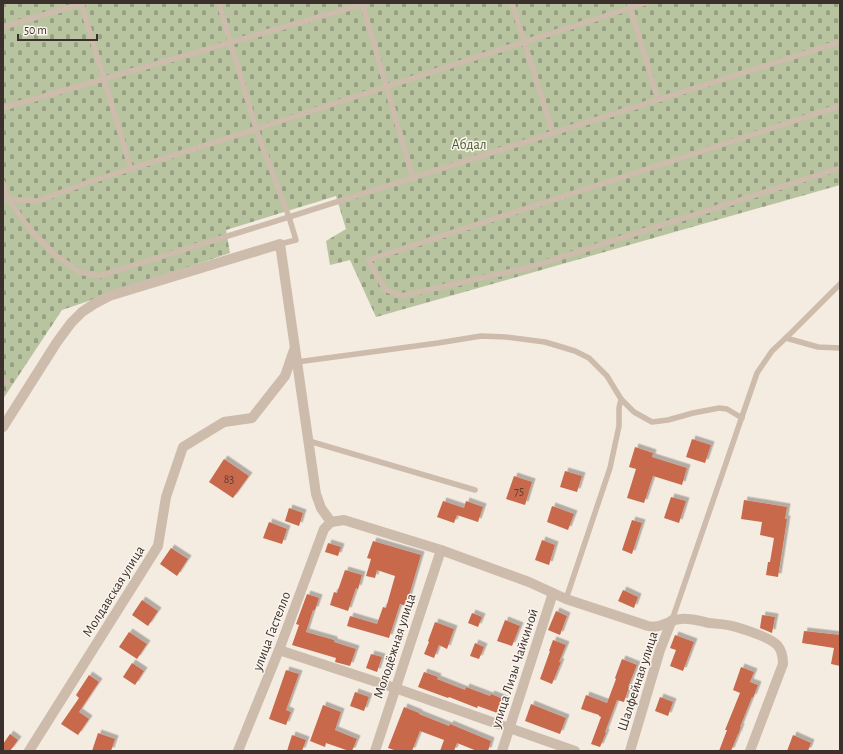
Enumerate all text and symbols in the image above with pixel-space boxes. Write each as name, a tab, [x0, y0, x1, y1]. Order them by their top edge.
scale bar	[18, 16, 97, 42]
text: 50 m	[24, 24, 47, 36]
park label: Абдал	[452, 138, 486, 152]
house number: 83	[224, 473, 234, 485]
house number: 75	[514, 485, 524, 497]
street label: Молдавская улица	[80, 543, 148, 639]
street label: улица Гастелло	[250, 590, 294, 674]
street label: Молодёжная улица	[371, 592, 419, 701]
street label: улица Лизы Чайкиной	[489, 607, 541, 731]
street label: Шалфейная улица	[615, 629, 661, 733]

